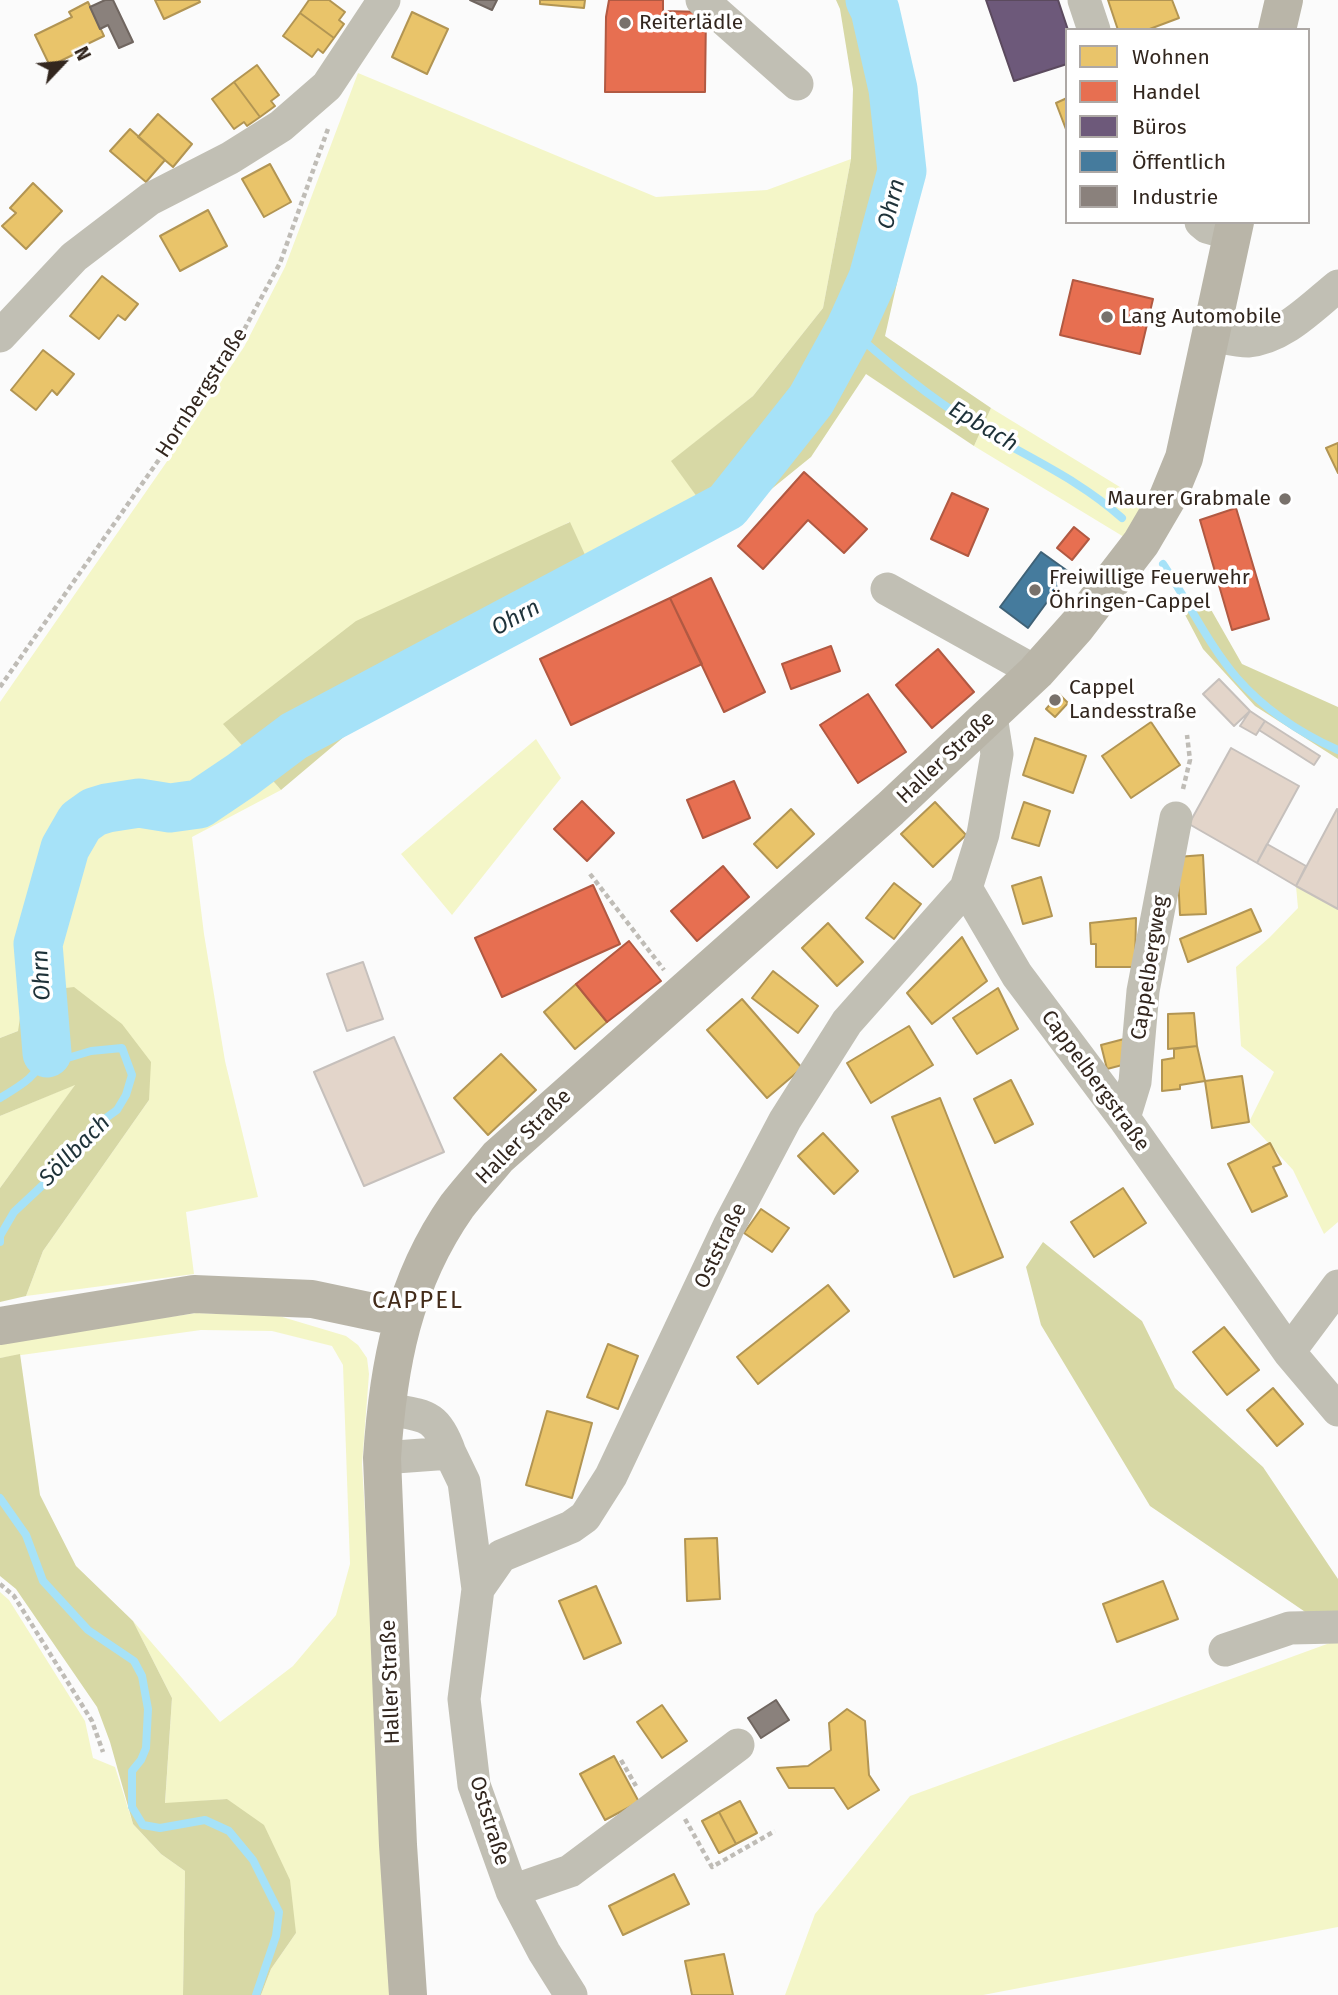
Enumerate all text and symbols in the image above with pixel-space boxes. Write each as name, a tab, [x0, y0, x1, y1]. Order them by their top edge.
place label: Reiterlädle	[639, 10, 743, 36]
marker: Reiterlädle	[617, 15, 633, 31]
north arrow	[28, 28, 98, 98]
legend	[1065, 28, 1310, 224]
text: N	[69, 43, 95, 64]
text: Wohnen	[1132, 44, 1210, 70]
text: Handel	[1132, 79, 1200, 105]
text: Büros	[1132, 114, 1187, 140]
text: Öffentlich	[1132, 149, 1226, 175]
water label: Ohrn	[872, 176, 912, 232]
text: Industrie	[1132, 184, 1218, 210]
place label: Lang Automobile	[1121, 304, 1281, 330]
marker: Lang Automobile	[1099, 309, 1115, 325]
street label: Hornbergstraße	[151, 323, 253, 463]
water label: Epbach	[943, 396, 1023, 458]
place label: Maurer Grabmale	[1107, 486, 1271, 512]
marker: Maurer Grabmale	[1277, 491, 1293, 507]
place label: Freiwillige Feuerwehr Öhringen-Cappel	[1049, 565, 1250, 615]
marker: Freiwillige Feuerwehr Öhringen-Cappel	[1027, 582, 1043, 598]
water label: Ohrn	[487, 594, 545, 642]
place label: Cappel Landesstraße	[1069, 675, 1197, 725]
marker: Cappel Landesstraße	[1047, 692, 1063, 708]
street label: Haller Straße	[892, 706, 1000, 810]
street label: Cappelbergweg	[1126, 894, 1174, 1042]
water label: Ohrn	[27, 949, 57, 1001]
street label: Cappelbergstraße	[1035, 1006, 1155, 1156]
street label: Haller Straße	[471, 1084, 577, 1190]
water label: Söllbach	[34, 1110, 116, 1192]
street label: Oststraße	[690, 1199, 752, 1293]
district label: CAPPEL	[373, 1287, 463, 1315]
street label: Haller Straße	[376, 1619, 406, 1745]
street label: Oststraße	[464, 1773, 514, 1869]

